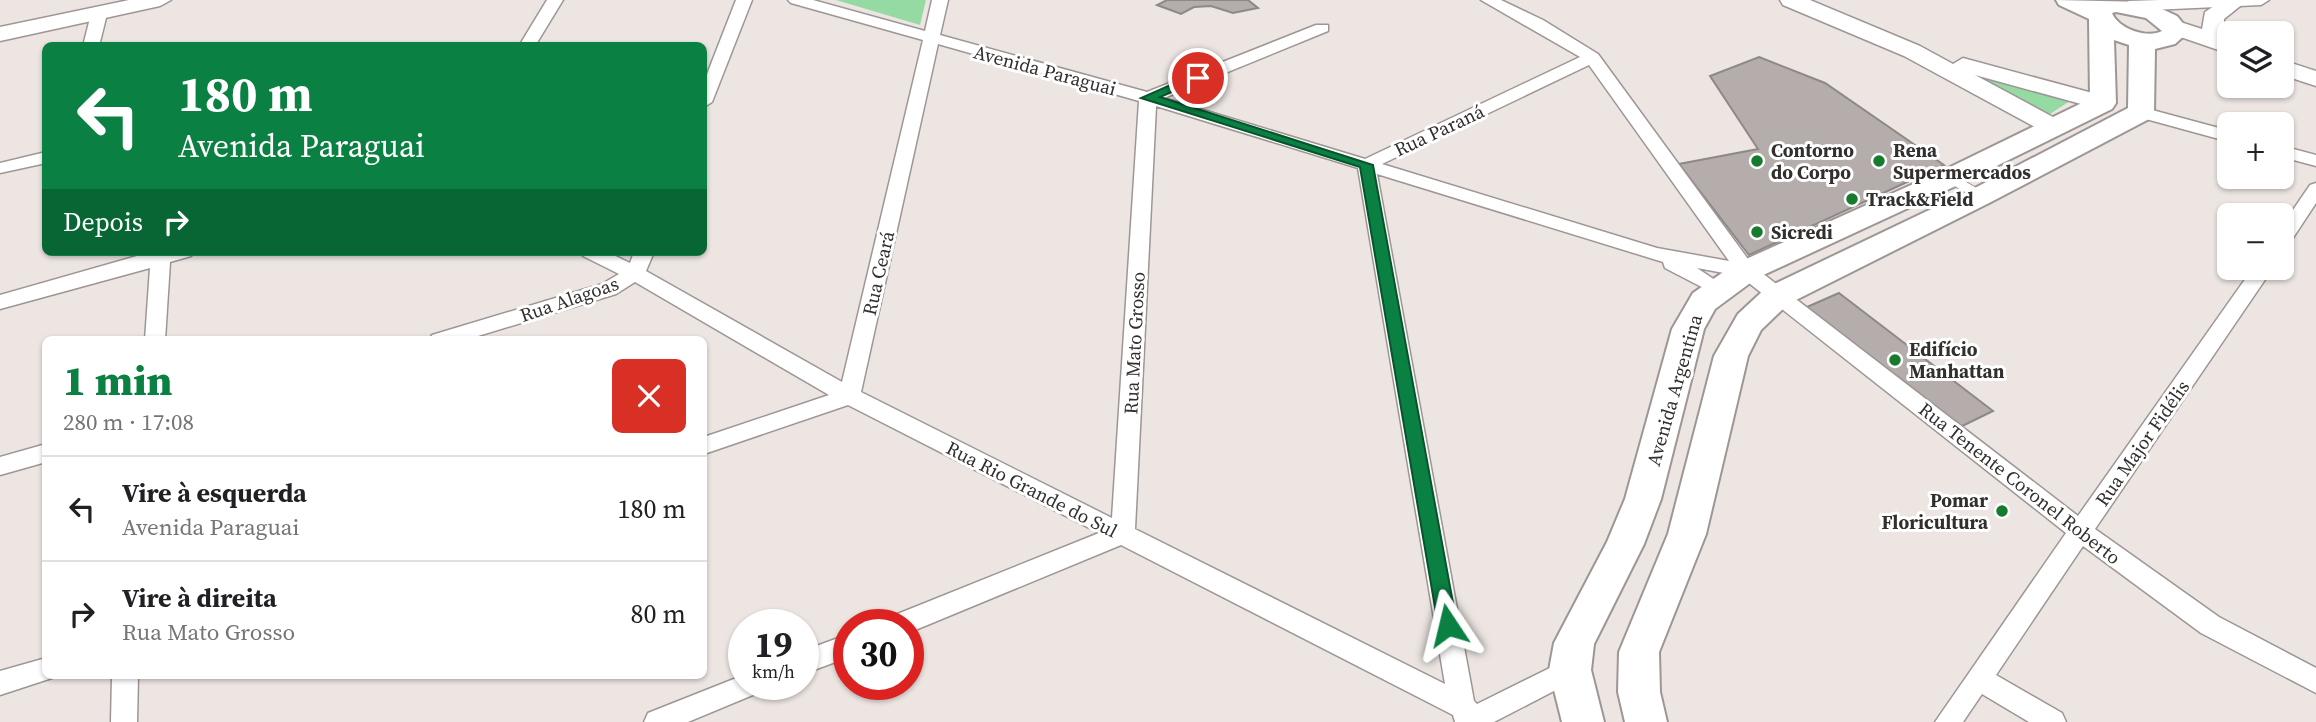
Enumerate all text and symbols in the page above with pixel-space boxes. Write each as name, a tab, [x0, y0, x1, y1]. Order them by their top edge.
map controls	[2217, 21, 2294, 280]
button: layers	[2217, 21, 2294, 98]
street label: Avenida Paraguai	[971, 38, 1119, 102]
pin	[1168, 48, 1228, 108]
icon: arrive	[1179, 59, 1217, 97]
text: 180 m	[178, 60, 313, 127]
icon: left	[63, 70, 154, 161]
street label: Rua Paraná	[1390, 98, 1489, 162]
button: +	[2217, 112, 2294, 189]
text: Avenida Paraguai	[178, 124, 425, 168]
place label: Contorno do Corpo	[1771, 137, 1854, 185]
place label: Rena Supermercados	[1893, 137, 2031, 185]
marker: Contorno do Corpo	[1749, 153, 1765, 169]
marker: Rena Supermercados	[1871, 153, 1887, 169]
place label: Track&Field	[1866, 186, 1973, 212]
marker: Track&Field	[1844, 191, 1860, 207]
icon: right	[157, 203, 195, 241]
button: −	[2217, 203, 2294, 280]
text: Depois	[63, 204, 143, 240]
place label: Sicredi	[1771, 219, 1833, 245]
marker: Sicredi	[1749, 224, 1765, 240]
street label: Rua Ceará	[856, 228, 900, 318]
street label: Rua Alagoas	[516, 270, 622, 328]
street label: Rua Mato Grosso	[1117, 271, 1151, 415]
street label: Avenida Argentina	[1640, 311, 1708, 469]
place label: Edifício Manhattan	[1909, 336, 2005, 384]
text: 1 min	[63, 351, 173, 409]
marker: Edifício Manhattan	[1887, 352, 1903, 368]
button: close	[612, 359, 686, 433]
street label: Rua Major Fidélis	[2089, 375, 2195, 511]
street label: Rua Tenente Coronel Roberto	[1914, 396, 2126, 570]
text: 280 m · 17:08	[63, 406, 194, 438]
street label: Rua Rio Grande do Sul	[942, 435, 1122, 544]
text: Vire à esquerda	[122, 475, 307, 511]
place label: Pomar Floricultura	[1881, 487, 1989, 535]
icon: left	[63, 490, 101, 528]
text: 180 m	[618, 491, 686, 527]
marker: Pomar Floricultura	[1994, 503, 2010, 519]
text: Avenida Paraguai	[122, 511, 299, 543]
text: Vire à direita	[122, 580, 277, 616]
position arrow	[1411, 588, 1485, 662]
icon: right	[63, 595, 101, 633]
text: 80 m	[631, 596, 686, 632]
speed limit sign: 30	[833, 609, 924, 700]
text: Rua Mato Grosso	[122, 616, 295, 648]
text: 19	[755, 621, 792, 669]
text: km/h	[752, 659, 795, 684]

